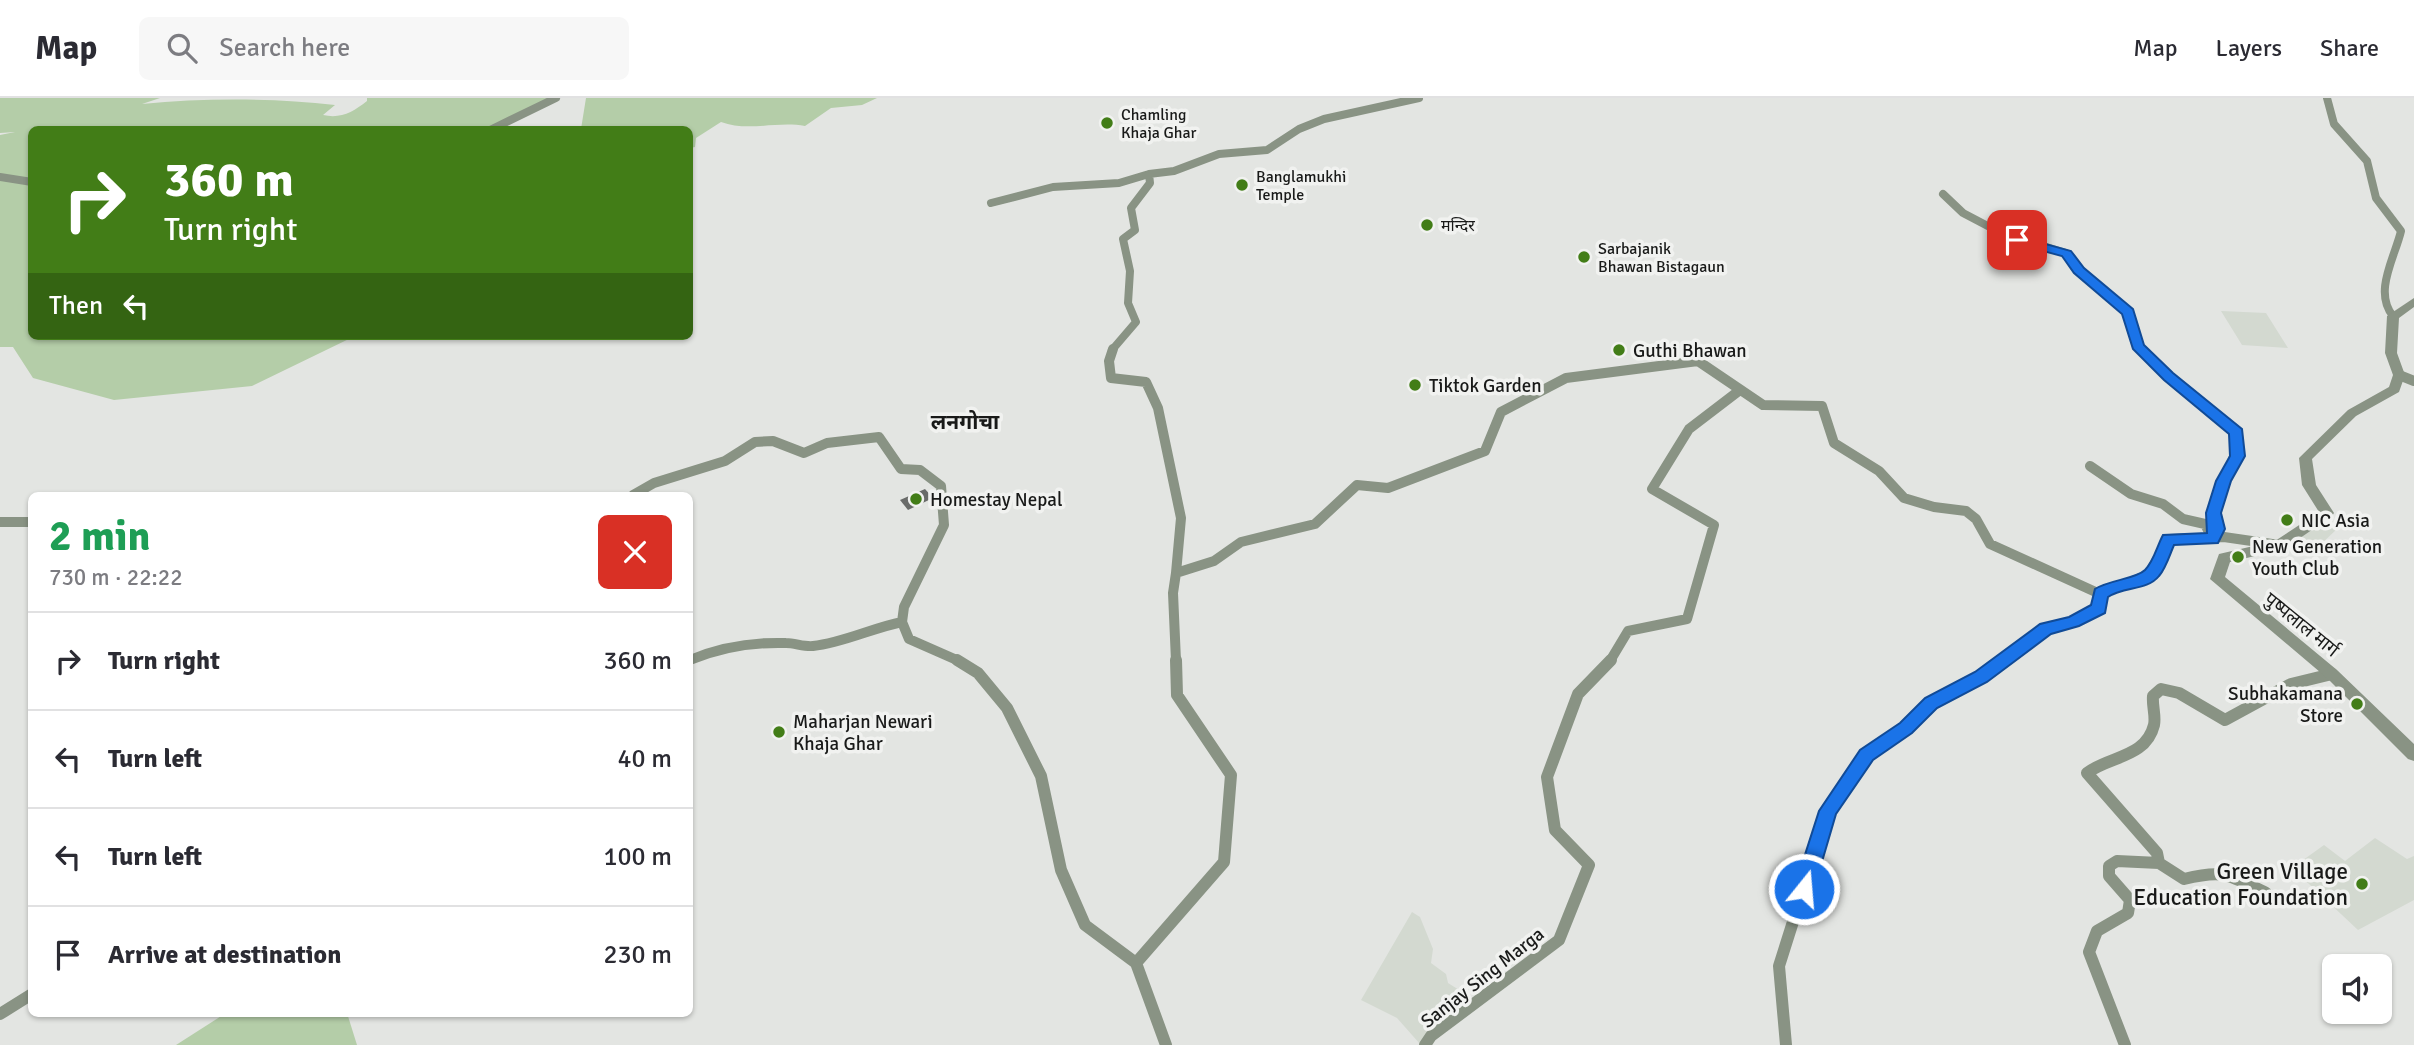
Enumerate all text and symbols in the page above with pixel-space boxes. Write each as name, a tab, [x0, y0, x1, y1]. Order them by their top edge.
search box	[139, 17, 629, 80]
text: Map	[35, 28, 97, 69]
icon: search	[163, 29, 201, 67]
text: Search here	[219, 32, 350, 64]
text: Map	[2133, 33, 2178, 63]
text: Layers	[2216, 33, 2282, 63]
text: Share	[2320, 33, 2379, 63]
place label: Chamling Khaja Ghar	[1121, 105, 1197, 143]
marker: Chamling Khaja Ghar	[1099, 115, 1115, 131]
text: 360 m	[164, 150, 294, 210]
icon: right	[49, 154, 140, 245]
place label: Banglamukhi Temple	[1256, 167, 1346, 205]
marker: Banglamukhi Temple	[1234, 177, 1250, 193]
text: Turn right	[164, 210, 297, 249]
pin	[1987, 210, 2047, 270]
place label: मन्दिर	[1441, 216, 1475, 236]
marker: मन्दिर	[1419, 217, 1435, 233]
icon: arrive	[1998, 221, 2036, 259]
place label: Sarbajanik Bhawan Bistagaun	[1598, 239, 1725, 277]
marker: Sarbajanik Bhawan Bistagaun	[1576, 249, 1592, 265]
icon: left	[117, 287, 155, 325]
text: Then	[49, 290, 103, 322]
place label: Guthi Bhawan	[1633, 339, 1747, 363]
marker: Guthi Bhawan	[1611, 342, 1627, 358]
place label: Tiktok Garden	[1429, 374, 1542, 398]
marker: Tiktok Garden	[1407, 377, 1423, 393]
district label: लनगोचा	[931, 409, 1000, 435]
place label: Homestay Nepal	[930, 488, 1062, 512]
marker: Homestay Nepal	[908, 491, 924, 507]
place label: NIC Asia	[2301, 509, 2370, 533]
text: 2 min	[49, 511, 150, 562]
marker: NIC Asia	[2279, 512, 2295, 528]
button: close	[598, 515, 672, 589]
place label: New Generation Youth Club	[2252, 535, 2382, 581]
marker: New Generation Youth Club	[2230, 549, 2246, 565]
text: 730 m · 22:22	[49, 563, 183, 592]
street label: पुष्पलाल मार्ग	[2259, 587, 2344, 663]
icon: right	[49, 642, 87, 680]
text: Turn right	[108, 645, 220, 677]
text: 360 m	[603, 645, 672, 677]
place label: Subhakamana Store	[2228, 682, 2343, 728]
marker: Subhakamana Store	[2349, 696, 2365, 712]
place label: Maharjan Newari Khaja Ghar	[793, 710, 933, 756]
marker: Maharjan Newari Khaja Ghar	[771, 724, 787, 740]
icon: left	[49, 740, 87, 778]
text: Turn left	[108, 743, 202, 775]
text: 40 m	[617, 743, 672, 775]
icon: left	[49, 838, 87, 876]
text: Turn left	[108, 841, 202, 873]
text: 100 m	[603, 841, 672, 873]
position arrow	[1767, 852, 1841, 926]
place label: Green Village Education Foundation	[2133, 857, 2348, 912]
marker: Green Village Education Foundation	[2354, 876, 2370, 892]
street label: Sanjay Sing Marga	[1416, 922, 1549, 1033]
icon: arrive	[49, 936, 87, 974]
text: Arrive at destination	[108, 939, 341, 971]
text: 230 m	[603, 939, 672, 971]
map controls	[2322, 954, 2392, 1024]
button: sound	[2322, 954, 2392, 1024]

